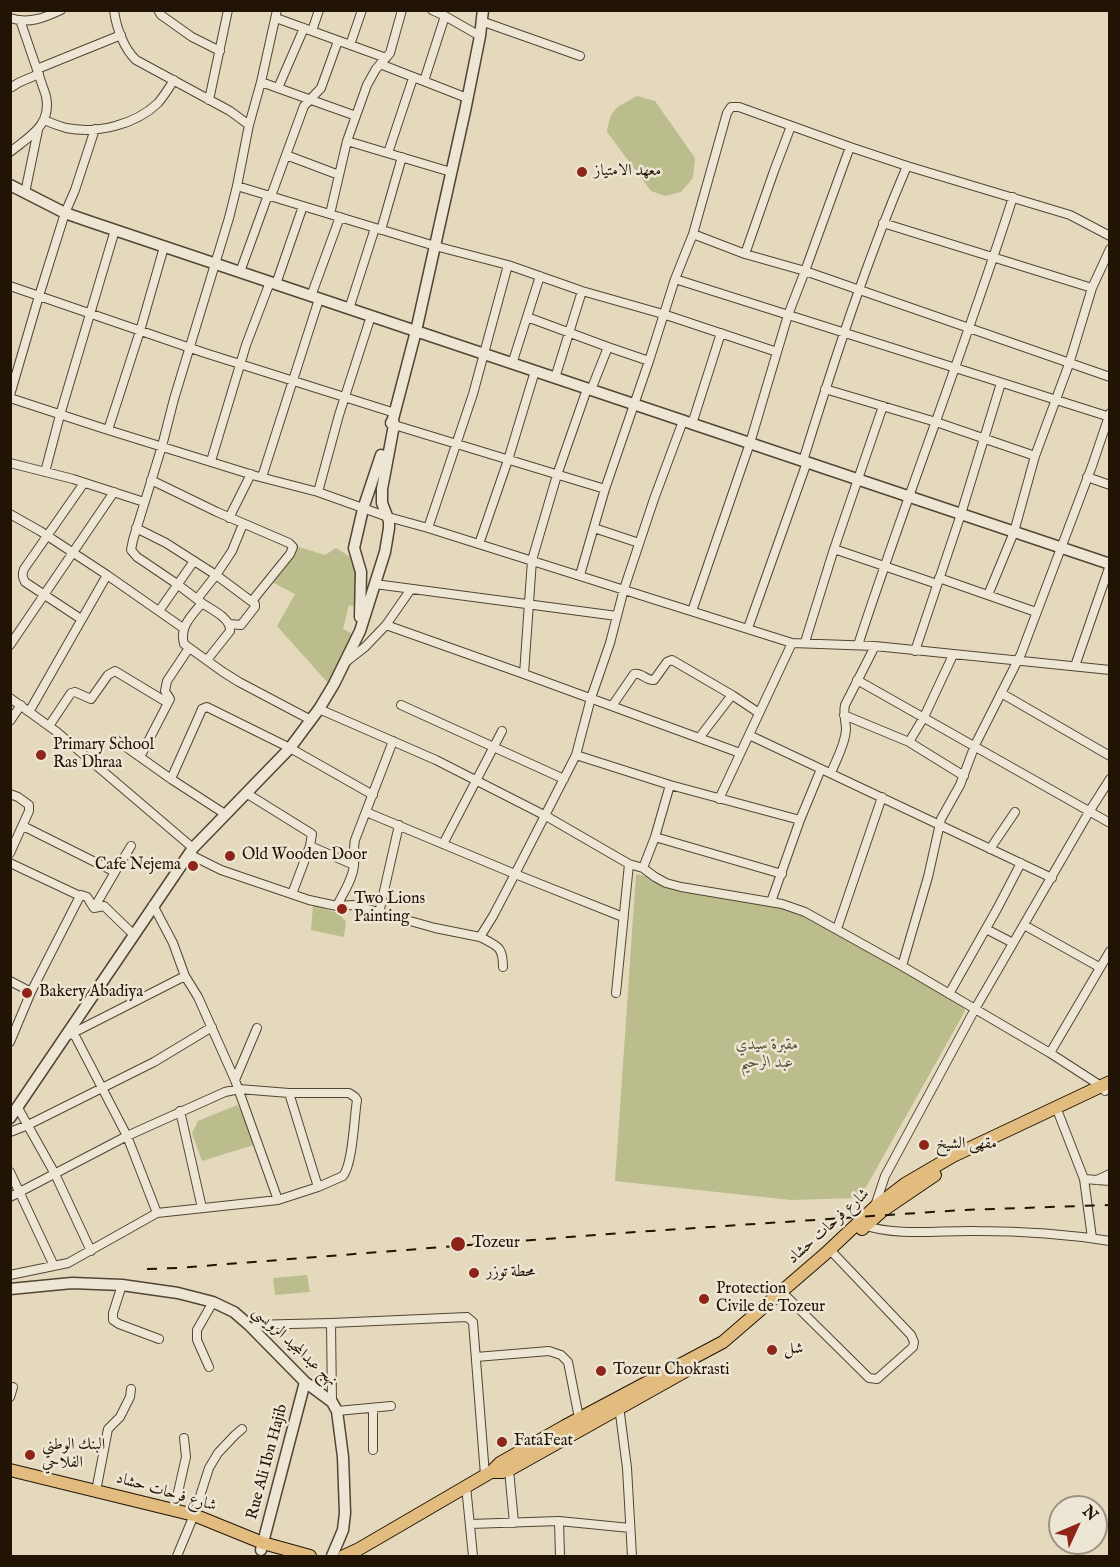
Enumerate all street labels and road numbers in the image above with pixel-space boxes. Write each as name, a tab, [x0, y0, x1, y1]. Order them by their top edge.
street label: شارع فرحات حشاد	[784, 1185, 874, 1269]
street label: نهج عبدالمجيد الرويسي	[248, 1303, 340, 1391]
street label: Rue Ali Ibn Hajib	[243, 1402, 293, 1522]
street label: شارع فرحات حشاد	[114, 1469, 218, 1517]

